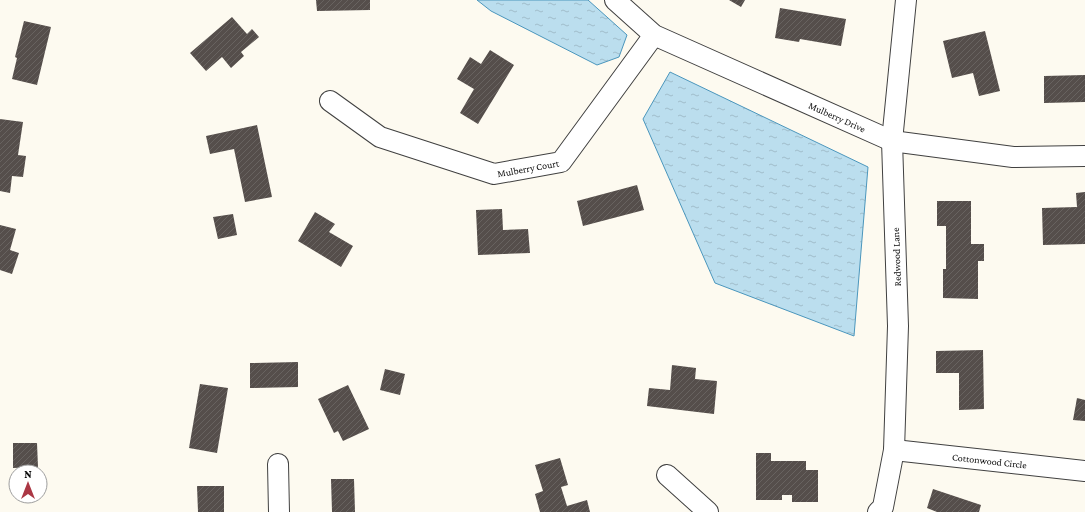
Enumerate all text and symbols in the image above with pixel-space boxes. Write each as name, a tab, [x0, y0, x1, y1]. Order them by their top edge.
street label: Mulberry Drive	[807, 100, 868, 135]
street label: Mulberry Court	[496, 157, 560, 179]
street label: Redwood Lane	[890, 227, 903, 287]
street label: Cottonwood Circle	[951, 451, 1028, 471]
north arrow	[8, 464, 48, 504]
text: N	[24, 468, 32, 480]

